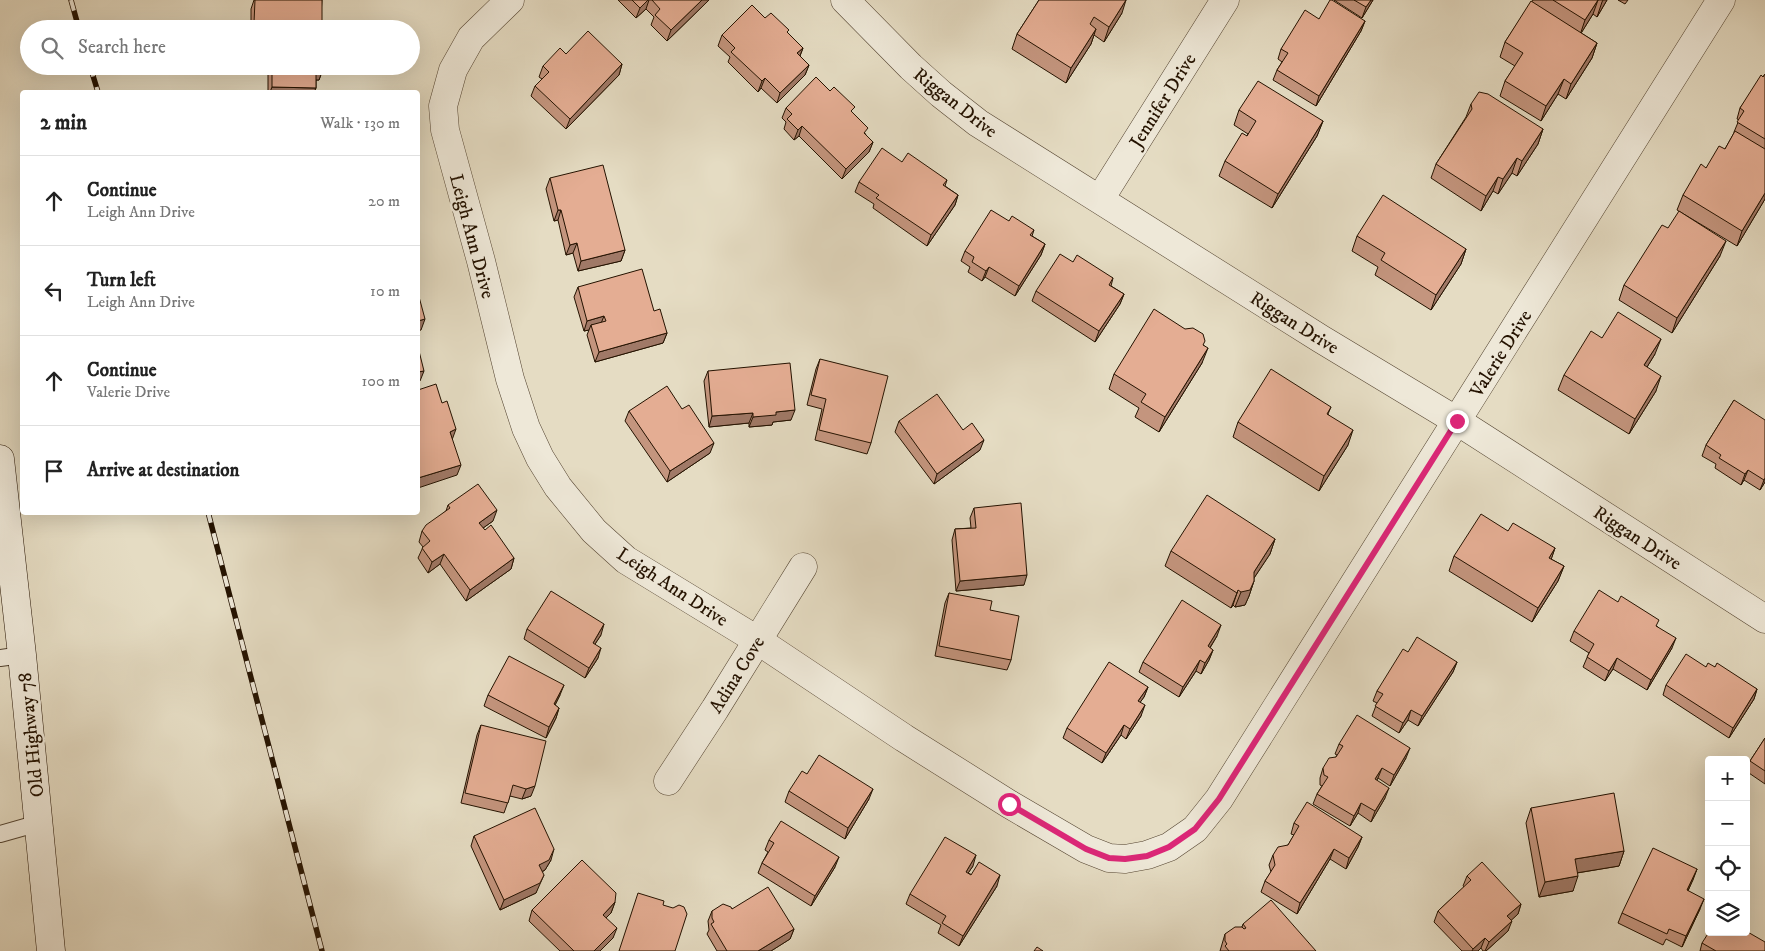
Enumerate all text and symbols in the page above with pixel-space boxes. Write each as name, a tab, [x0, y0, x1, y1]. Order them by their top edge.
search box	[20, 20, 420, 75]
icon: search	[38, 34, 66, 62]
text: Search here	[78, 36, 166, 59]
street label: Jennifer Drive	[1124, 49, 1201, 154]
street label: Riggan Drive	[908, 63, 1002, 143]
text: 2 min	[40, 110, 87, 136]
text: Walk · 130 m	[320, 113, 400, 133]
street label: Leigh Ann Drive	[444, 172, 499, 301]
text: Continue	[87, 179, 157, 202]
icon: ahead	[40, 187, 68, 215]
text: 20 m	[368, 191, 400, 211]
text: Leigh Ann Drive	[87, 202, 195, 222]
text: Turn left	[87, 269, 156, 292]
icon: left	[40, 277, 68, 305]
text: 10 m	[370, 281, 400, 301]
street label: Riggan Drive	[1246, 287, 1343, 360]
text: Leigh Ann Drive	[87, 292, 195, 312]
street label: Valerie Drive	[1465, 306, 1537, 403]
text: Continue	[87, 359, 157, 382]
icon: ahead	[40, 367, 68, 395]
text: 100 m	[362, 371, 400, 391]
text: Valerie Drive	[87, 382, 170, 402]
route end	[1446, 410, 1469, 433]
icon: arrive	[40, 457, 68, 485]
text: Arrive at destination	[87, 459, 239, 482]
street label: Riggan Drive	[1589, 501, 1686, 575]
street label: Leigh Ann Drive	[612, 543, 732, 632]
street label: Adina Cove	[705, 632, 770, 718]
street label: Old Highway 78	[14, 671, 49, 798]
map controls	[1705, 756, 1750, 936]
button: +	[1705, 756, 1750, 801]
route start	[998, 793, 1021, 816]
button: −	[1705, 801, 1750, 846]
button: locate	[1705, 846, 1750, 891]
button: layers	[1705, 891, 1750, 936]

